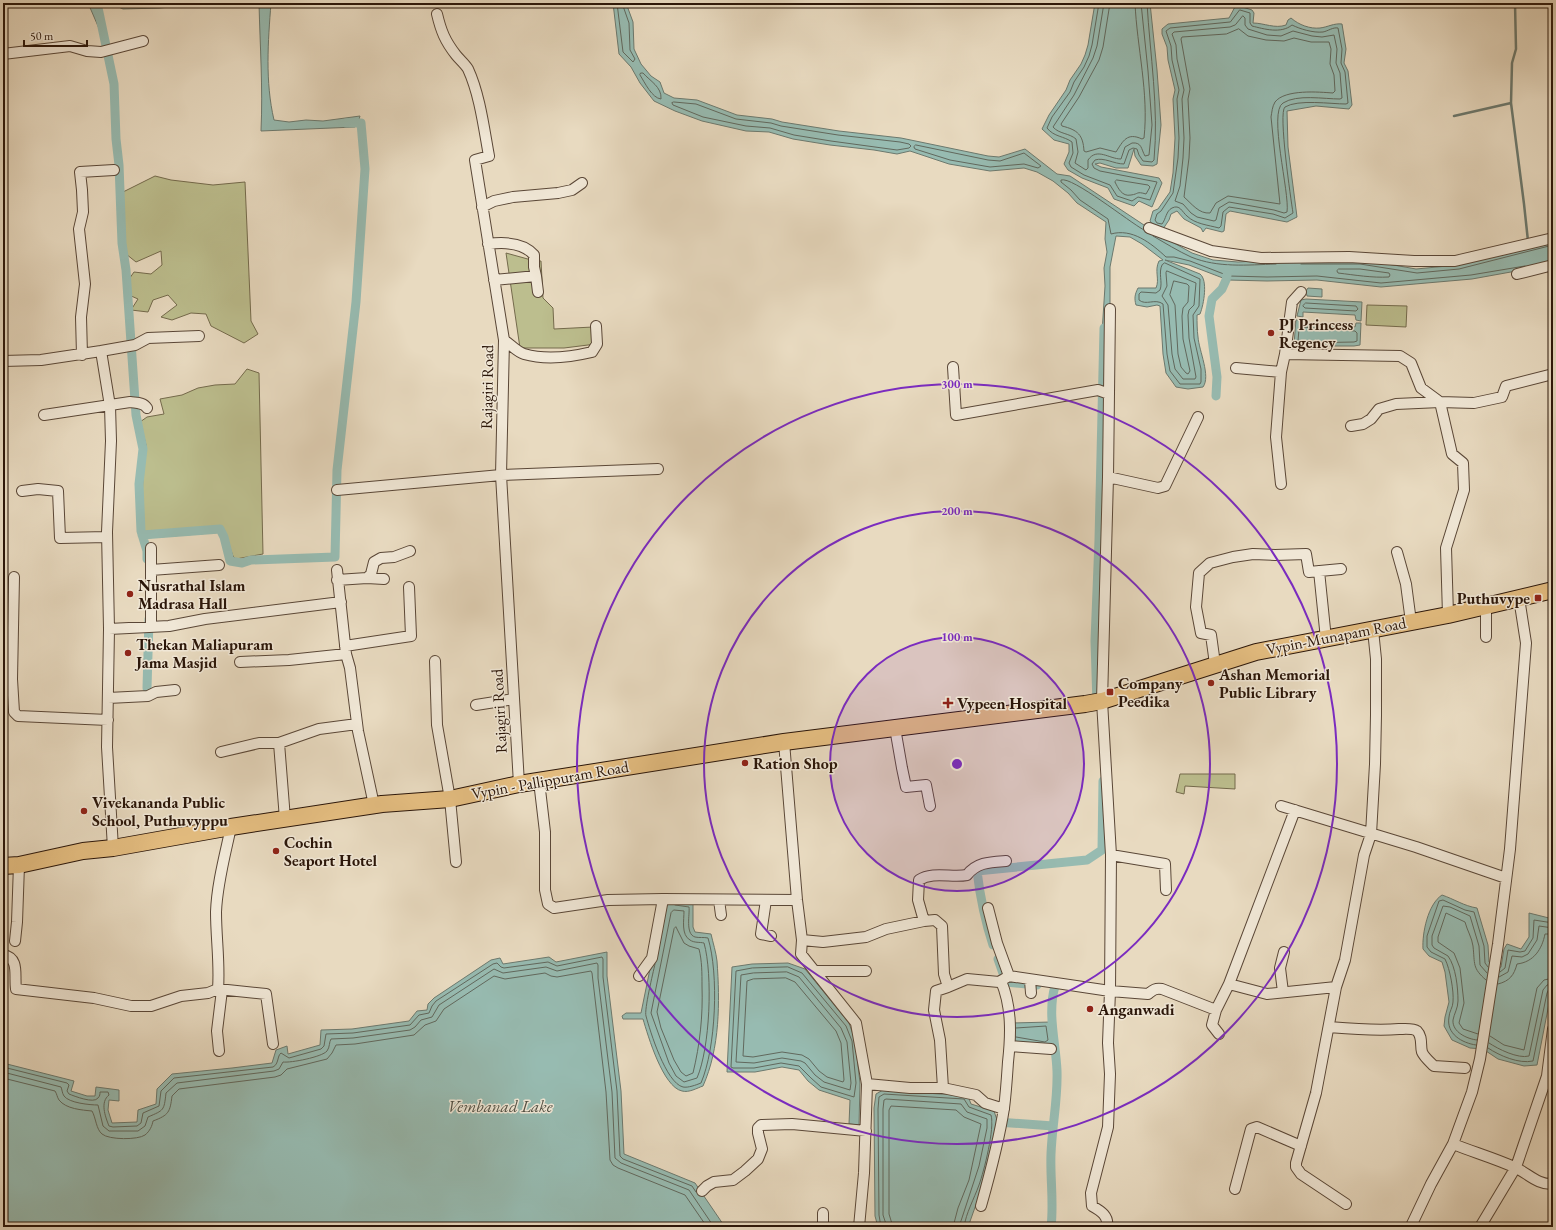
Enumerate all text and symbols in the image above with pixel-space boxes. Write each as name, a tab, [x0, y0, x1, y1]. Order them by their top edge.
scale bar	[24, 22, 87, 48]
text: 50 m	[30, 28, 54, 44]
place label: PJ Princess Regency	[1279, 314, 1353, 353]
marker: PJ Princess Regency	[1266, 328, 1276, 338]
street label: Rajagiri Road	[476, 344, 498, 429]
text: 300 m	[941, 376, 973, 392]
text: 200 m	[941, 503, 973, 519]
place label: Nusrathal Islam Madrasa Hall	[138, 575, 246, 614]
place label: Puthuvype	[1457, 588, 1530, 609]
marker: Nusrathal Islam Madrasa Hall	[125, 589, 135, 599]
marker: Puthuvype	[1533, 593, 1543, 603]
street label: Vypin-Munapam Road	[1264, 612, 1409, 660]
text: 100 m	[941, 629, 973, 645]
place label: Thekan Maliapuram Jama Masjid	[134, 634, 273, 673]
marker: Thekan Maliapuram Jama Masjid	[123, 648, 133, 658]
place label: Ashan Memorial Public Library	[1218, 664, 1330, 703]
street label: Rajagiri Road	[486, 667, 512, 754]
place label: Company Peedika	[1118, 673, 1183, 712]
marker: Ashan Memorial Public Library	[1206, 678, 1216, 688]
marker: Company Peedika	[1105, 687, 1115, 697]
place label: Vypeen Hospital	[957, 693, 1068, 714]
marker: Vypeen Hospital	[942, 697, 954, 709]
place label: Ration Shop	[753, 753, 838, 774]
street label: Vypin - Pallippuram Road	[470, 756, 631, 804]
centre of rings	[950, 757, 964, 771]
marker: Ration Shop	[740, 758, 750, 768]
place label: Vivekananda Public School, Puthuvyppu	[92, 792, 228, 831]
marker: Vivekananda Public School, Puthuvyppu	[79, 806, 89, 816]
place label: Cochin Seaport Hotel	[284, 832, 377, 871]
marker: Cochin Seaport Hotel	[271, 846, 281, 856]
place label: Anganwadi	[1097, 999, 1175, 1020]
marker: Anganwadi	[1085, 1004, 1095, 1014]
water label: Vembanad Lake	[447, 1095, 553, 1117]

